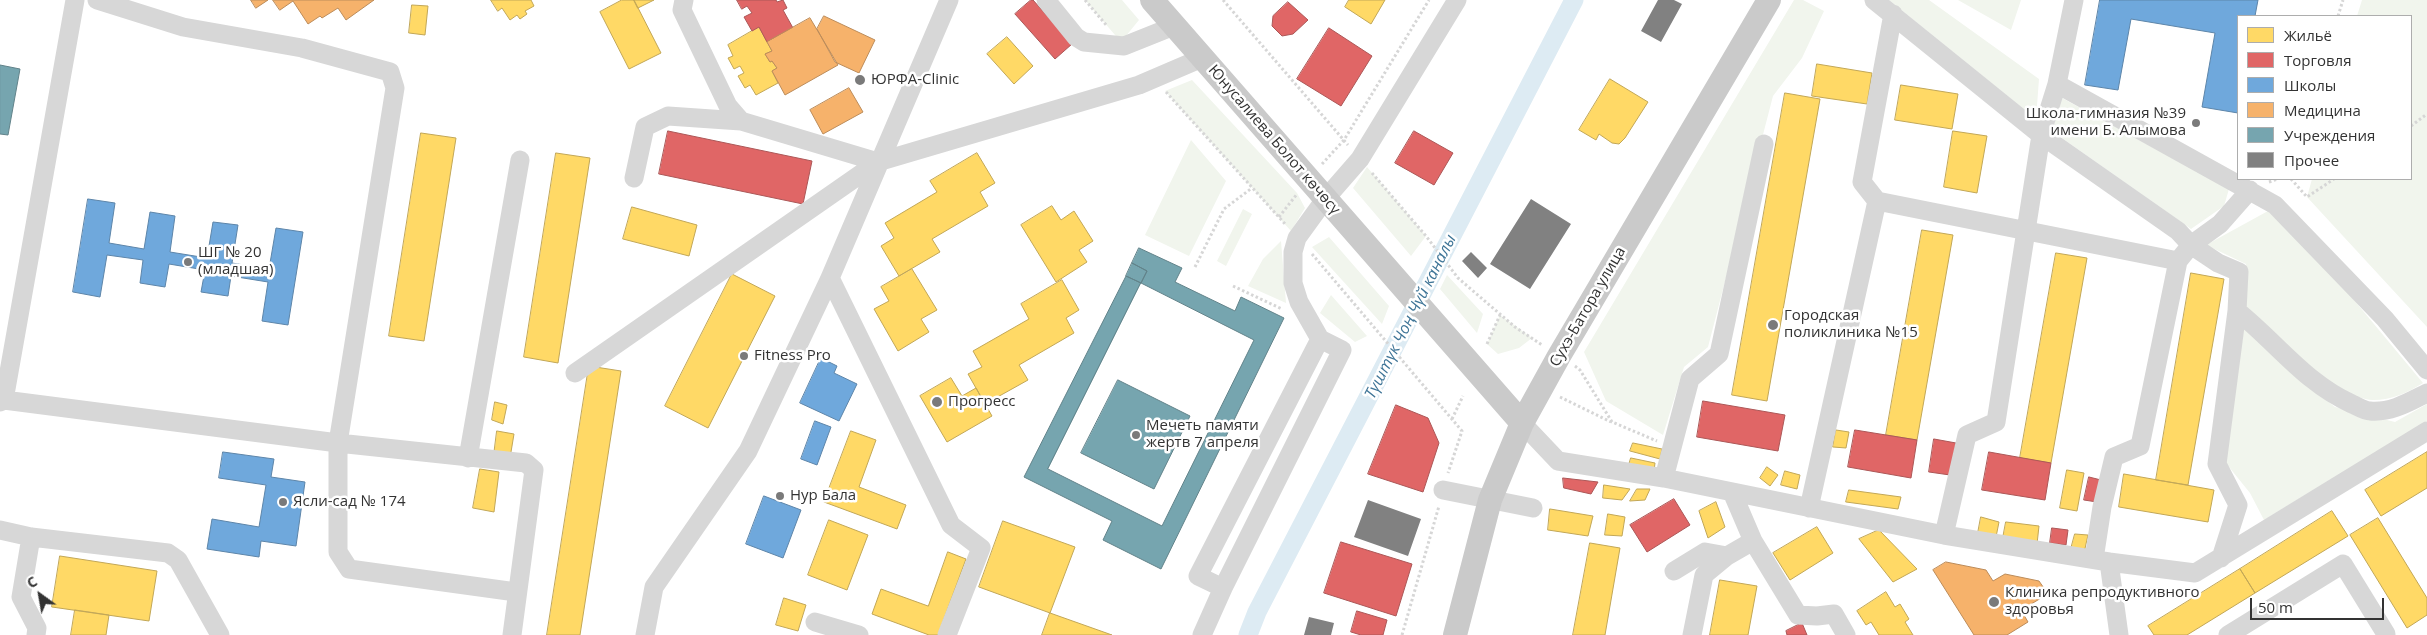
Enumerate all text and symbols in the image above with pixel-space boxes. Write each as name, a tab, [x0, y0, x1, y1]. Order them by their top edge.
legend	[2237, 15, 2412, 180]
text: Жильё	[2284, 25, 2332, 45]
text: Торговля	[2284, 50, 2351, 70]
street label: Юнусалиева Болот көчөсү	[1204, 62, 1344, 218]
place label: ЮРФА-Clinic	[871, 71, 959, 89]
marker: ЮРФА-Clinic	[853, 73, 867, 87]
text: Школы	[2284, 75, 2336, 95]
text: Медицина	[2284, 100, 2361, 120]
place label: Школа-гимназия №39 имени Б. Алымова	[2026, 105, 2186, 140]
marker: Школа-гимназия №39 имени Б. Алымова	[2190, 117, 2202, 129]
text: Учреждения	[2284, 125, 2375, 145]
text: Прочее	[2284, 150, 2339, 170]
water label: Түштүк Чоң Чүй каналы	[1361, 232, 1461, 402]
place label: ШГ № 20 (младшая)	[198, 244, 273, 279]
street label: Сухэ-Батора улица	[1546, 244, 1630, 370]
marker: ШГ № 20 (младшая)	[182, 256, 194, 268]
place label: Городская поликлиника №15	[1784, 307, 1918, 342]
marker: Городская поликлиника №15	[1766, 318, 1780, 332]
place label: Fitness Pro	[754, 347, 831, 365]
marker: Fitness Pro	[738, 350, 750, 362]
place label: Прогресс	[948, 393, 1016, 411]
marker: Прогресс	[930, 395, 944, 409]
place label: Мечеть памяти жертв 7 апреля	[1146, 417, 1259, 452]
marker: Мечеть памяти жертв 7 апреля	[1130, 429, 1142, 441]
place label: Нур Бала	[790, 487, 856, 505]
marker: Нур Бала	[774, 490, 786, 502]
place label: Ясли-сад № 174	[293, 493, 406, 511]
marker: Ясли-сад № 174	[277, 496, 289, 508]
north arrow	[15, 570, 65, 620]
text: С	[23, 571, 41, 592]
place label: Клиника репродуктивного здоровья	[2005, 584, 2199, 619]
scale bar	[2252, 588, 2386, 620]
marker: Клиника репродуктивного здоровья	[1987, 595, 2001, 609]
text: 50 m	[2258, 597, 2293, 617]

